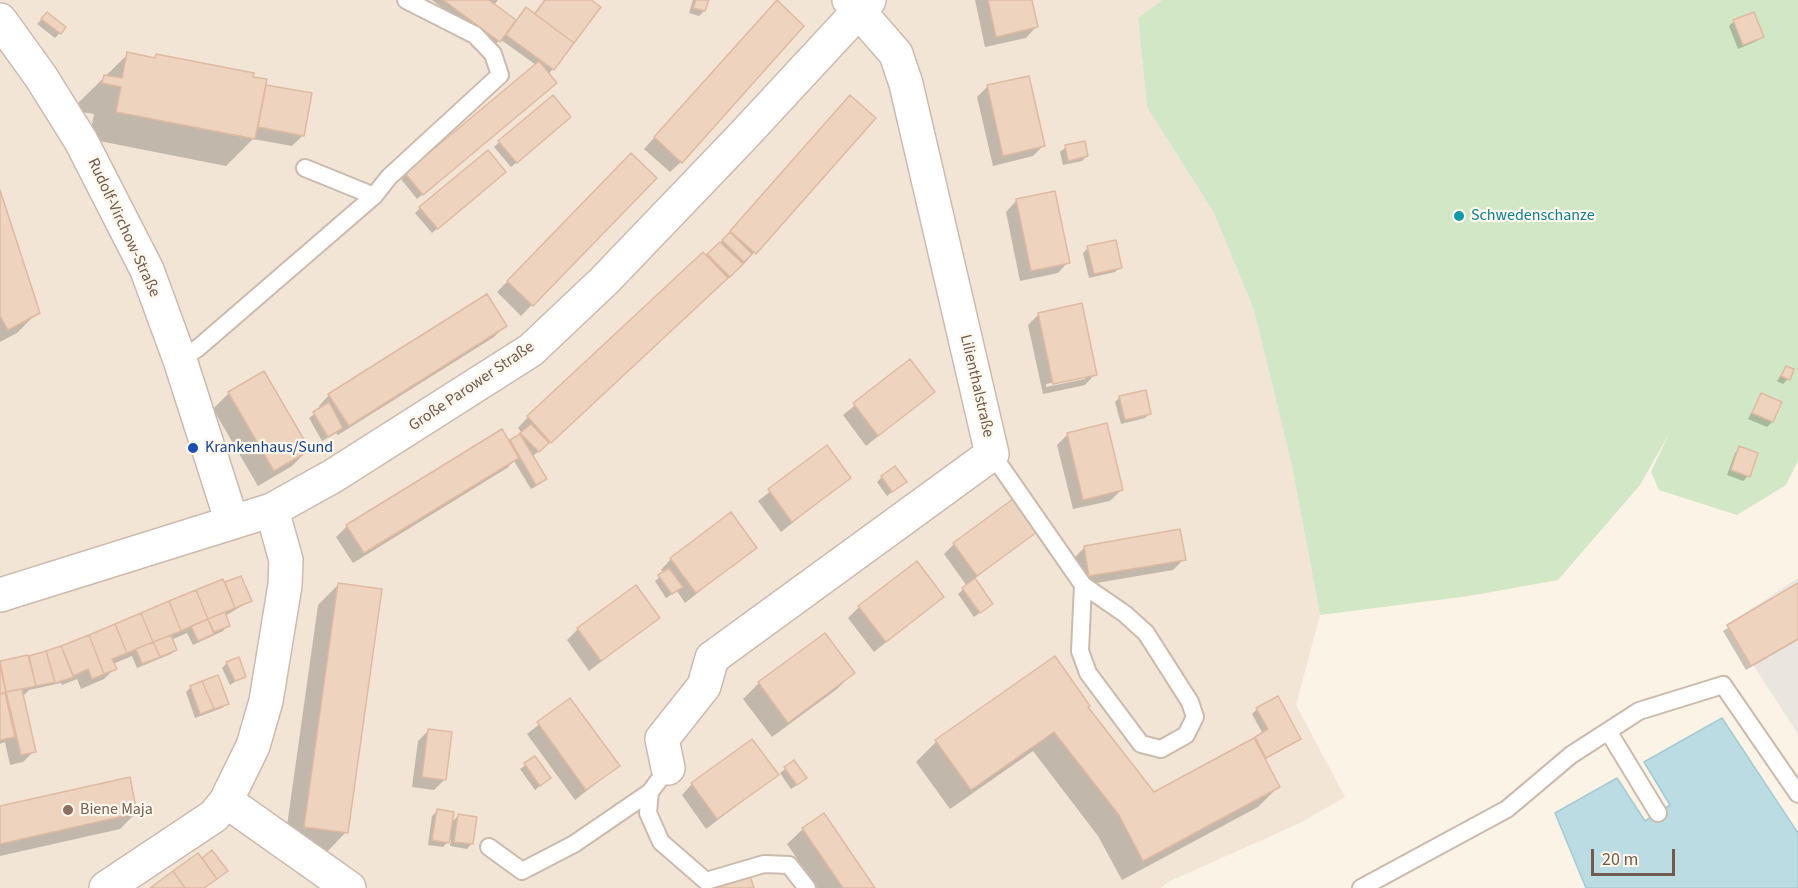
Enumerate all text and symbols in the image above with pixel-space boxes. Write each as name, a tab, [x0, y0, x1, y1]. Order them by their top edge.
street label: Rudolf-Virchow-Straße	[82, 156, 164, 300]
place label: Schwedenschanze	[1471, 206, 1595, 226]
marker: Schwedenschanze	[1452, 209, 1466, 223]
street label: Lilienthalstraße	[955, 333, 997, 439]
street label: Große Parower Straße	[406, 338, 538, 436]
place label: Krankenhaus/Sund	[205, 438, 333, 458]
marker: Krankenhaus/Sund	[186, 441, 200, 455]
place label: Biene Maja	[80, 800, 153, 820]
marker: Biene Maja	[61, 803, 75, 817]
scale bar	[1594, 837, 1678, 875]
text: 20 m	[1602, 847, 1638, 872]

